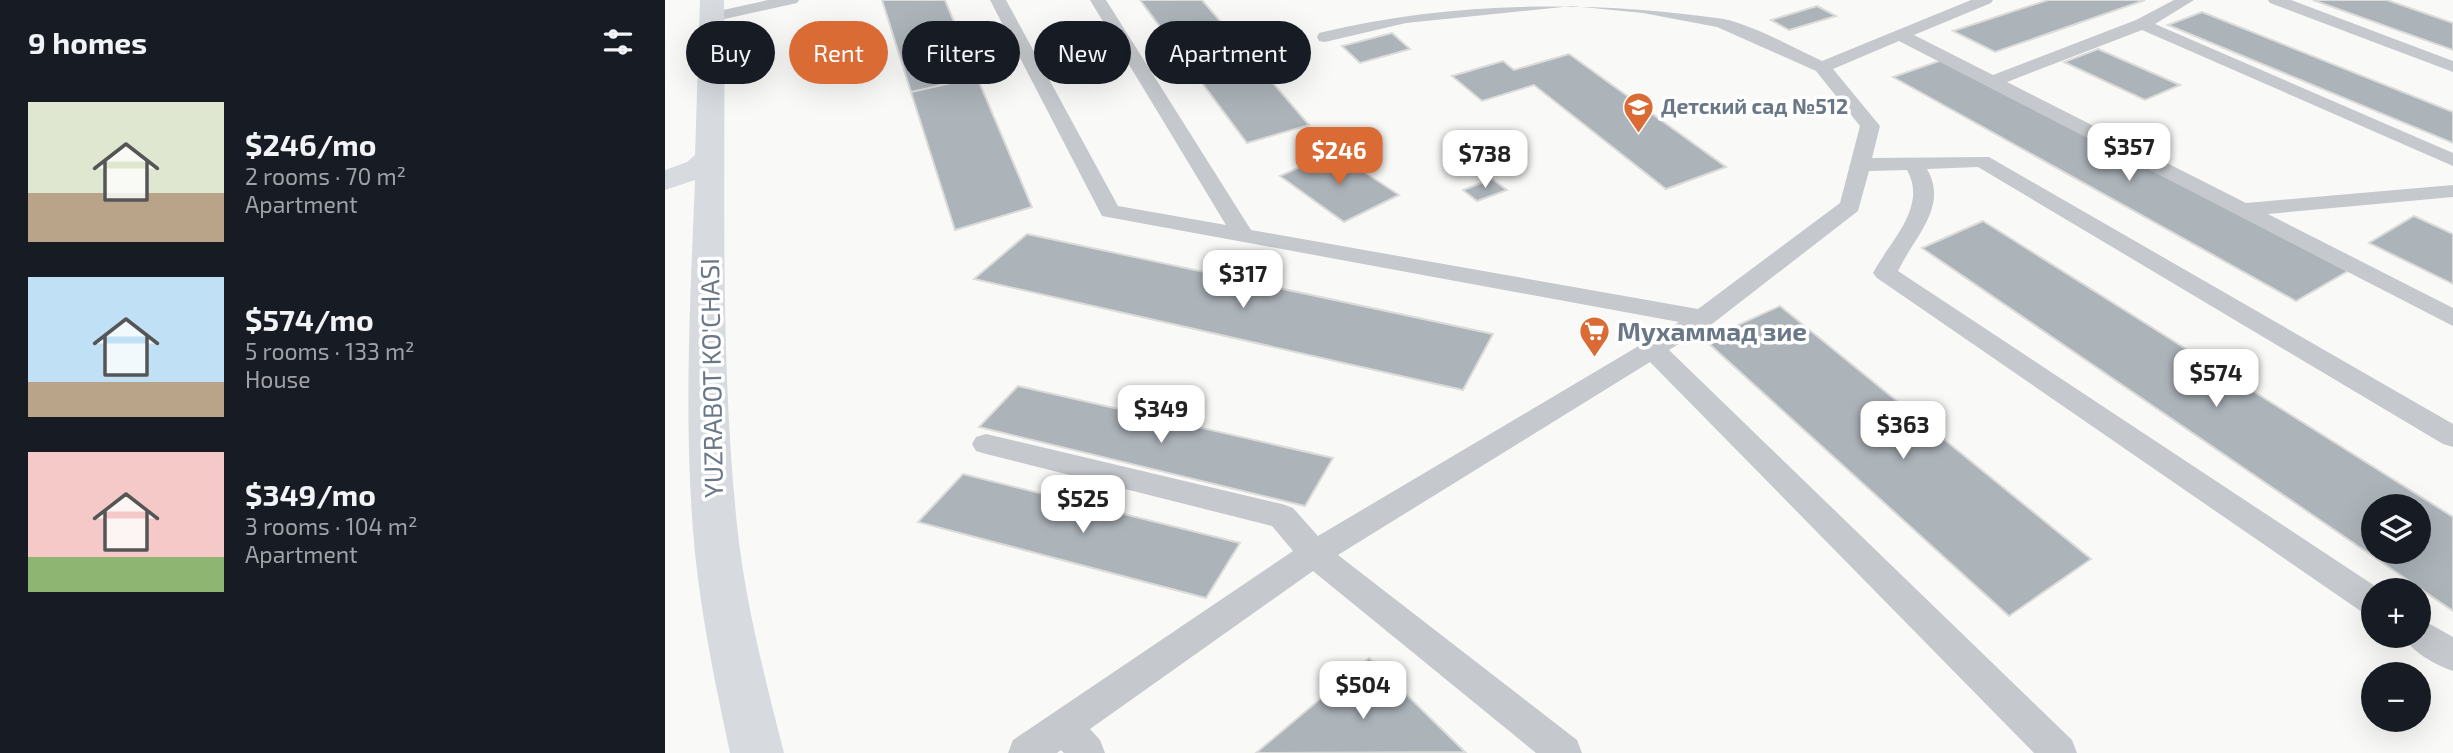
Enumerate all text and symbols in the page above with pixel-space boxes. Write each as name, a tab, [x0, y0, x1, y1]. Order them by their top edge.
chip: Buy	[686, 21, 775, 84]
chip: Rent	[789, 21, 888, 84]
chip: Filters	[902, 21, 1020, 84]
chip: New	[1034, 21, 1131, 84]
chip: Apartment	[1145, 21, 1311, 84]
icon: filters	[599, 23, 637, 61]
text: 9 homes	[28, 24, 147, 60]
school or university icon: Детский сад №512	[1621, 90, 1655, 134]
place label: Детский сад №512	[1661, 93, 1848, 118]
pin: $357	[2088, 124, 2170, 183]
text: $246/mo	[245, 126, 376, 162]
pin: $246	[1298, 128, 1380, 187]
icon: home	[84, 130, 168, 214]
pin: $738	[1444, 130, 1526, 190]
text: $357	[2103, 132, 2155, 160]
text: $246	[1312, 136, 1366, 164]
text: $738	[1459, 139, 1511, 167]
text: 2 rooms · 70 m²	[245, 162, 406, 190]
text: Apartment	[245, 190, 358, 218]
pin: $317	[1202, 250, 1284, 310]
street label: YUZRABOT KO'CHASI	[693, 258, 728, 498]
text: $317	[1219, 259, 1267, 287]
text: $574/mo	[245, 301, 374, 337]
icon: home	[84, 305, 168, 389]
supermarket icon: Мухаммад зие	[1577, 315, 1611, 359]
place label: Мухаммад зие	[1617, 315, 1807, 346]
text: 5 rooms · 133 m²	[245, 337, 415, 365]
pin: $574	[2175, 350, 2257, 409]
text: $574	[2190, 358, 2242, 386]
text: House	[245, 365, 311, 393]
pin: $349	[1120, 386, 1202, 445]
text: $349	[1134, 394, 1188, 422]
pin: $363	[1862, 402, 1944, 461]
text: $363	[1877, 410, 1930, 438]
text: $349/mo	[245, 476, 376, 512]
pin: $525	[1042, 476, 1124, 535]
icon: home	[84, 480, 168, 564]
text: $525	[1057, 484, 1109, 512]
map controls	[2361, 494, 2431, 732]
button: layers	[2361, 494, 2431, 564]
text: 3 rooms · 104 m²	[245, 512, 417, 540]
text: Apartment	[245, 540, 358, 568]
button: +	[2361, 578, 2431, 648]
pin: $504	[1322, 662, 1404, 721]
button: −	[2361, 662, 2431, 732]
text: $504	[1335, 670, 1391, 698]

